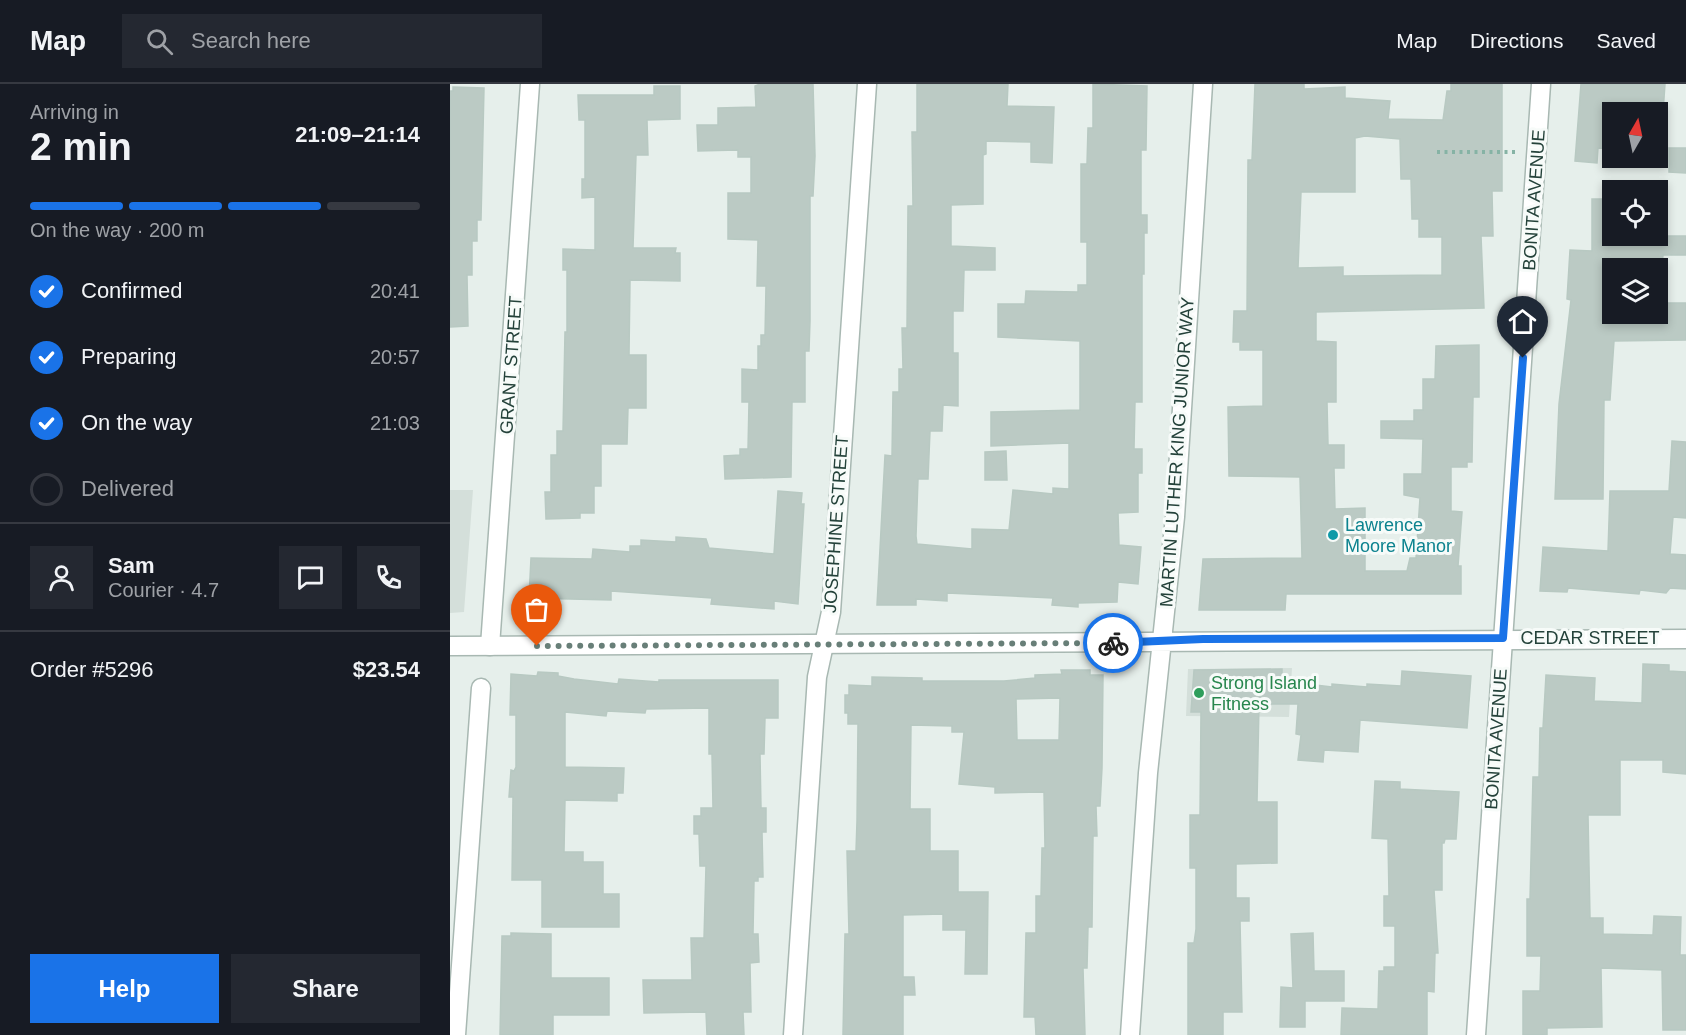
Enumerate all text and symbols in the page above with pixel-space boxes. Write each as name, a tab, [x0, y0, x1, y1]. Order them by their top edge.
search box	[122, 14, 542, 68]
text: Map	[30, 25, 86, 56]
icon: search	[143, 25, 176, 58]
text: Search here	[191, 28, 311, 53]
text: Map	[1396, 29, 1437, 52]
text: Directions	[1470, 29, 1563, 52]
text: Saved	[1596, 29, 1656, 52]
text: Arriving in	[30, 101, 119, 123]
north arrow	[1602, 102, 1668, 168]
map controls	[1602, 102, 1668, 324]
text: 21:09–21:14	[295, 122, 420, 147]
text: 2 min	[30, 125, 132, 168]
street label: BONITA AVENUE	[1519, 129, 1549, 271]
button: locate	[1602, 180, 1668, 246]
text: On the way · 200 m	[30, 219, 205, 241]
button: layers	[1602, 258, 1668, 324]
icon: check	[30, 275, 63, 308]
text: Confirmed	[81, 278, 182, 303]
text: 20:41	[370, 280, 420, 302]
street label: GRANT STREET	[496, 295, 526, 435]
street label: MARTIN LUTHER KING JUNIOR WAY	[1156, 296, 1198, 608]
pin	[1497, 296, 1548, 358]
icon: home	[1506, 305, 1539, 338]
icon: check	[30, 341, 63, 374]
text: Preparing	[81, 344, 176, 369]
text: 20:57	[370, 346, 420, 368]
icon: check	[30, 407, 63, 440]
text: On the way	[81, 410, 192, 435]
text: 21:03	[370, 412, 420, 434]
street label: JOSEPHINE STREET	[820, 434, 852, 613]
text: Delivered	[81, 476, 174, 501]
place label: Lawrence Moore Manor	[1345, 515, 1452, 556]
marker: Lawrence Moore Manor	[1326, 528, 1340, 542]
button: person	[30, 546, 93, 609]
button: chat	[279, 546, 342, 609]
button: phone	[357, 546, 420, 609]
text: Sam	[108, 553, 154, 578]
text: Courier · 4.7	[108, 579, 219, 601]
pin	[511, 584, 562, 646]
icon: bag	[520, 593, 553, 626]
courier	[1083, 613, 1143, 673]
icon: bike	[1097, 627, 1130, 660]
street label: CEDAR STREET	[1520, 628, 1660, 648]
text: Order #5296	[30, 657, 154, 682]
text: $23.54	[353, 657, 420, 682]
street label: BONITA AVENUE	[1481, 668, 1511, 810]
place label: Strong Island Fitness	[1211, 673, 1317, 714]
marker: Strong Island Fitness	[1192, 686, 1206, 700]
button: Help	[30, 954, 219, 1023]
button: Share	[231, 954, 420, 1023]

